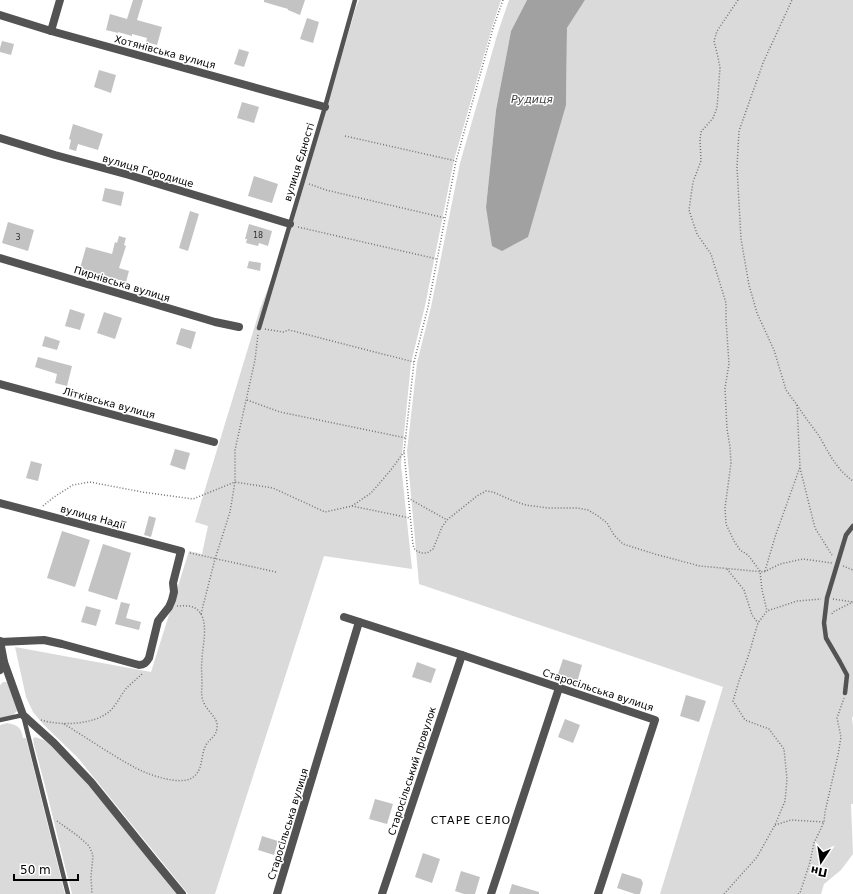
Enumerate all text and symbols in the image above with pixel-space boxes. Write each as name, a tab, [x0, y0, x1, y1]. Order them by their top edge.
street label: Хотянівська вулиця	[113, 33, 217, 71]
water label: Рудиця	[511, 93, 553, 106]
street label: вулиця Єдності	[282, 121, 316, 203]
street label: вулиця Городище	[101, 153, 195, 189]
house number: 18	[253, 231, 263, 240]
house number: 3	[15, 233, 21, 242]
street label: Пирнівська вулиця	[73, 264, 171, 304]
street label: Літківська вулиця	[62, 385, 156, 421]
street label: вулиця Надії	[59, 503, 127, 531]
street label: Старосільська вулиця	[541, 667, 655, 713]
street label: Старосільський провулок	[386, 705, 438, 837]
street label: Старосільська вулиця	[266, 767, 310, 881]
district label: СТАРЕ СЕЛО	[431, 814, 511, 827]
north arrow	[801, 842, 841, 882]
scale bar	[14, 856, 78, 882]
text: 50 m	[20, 863, 51, 877]
text: Пн	[809, 863, 829, 879]

